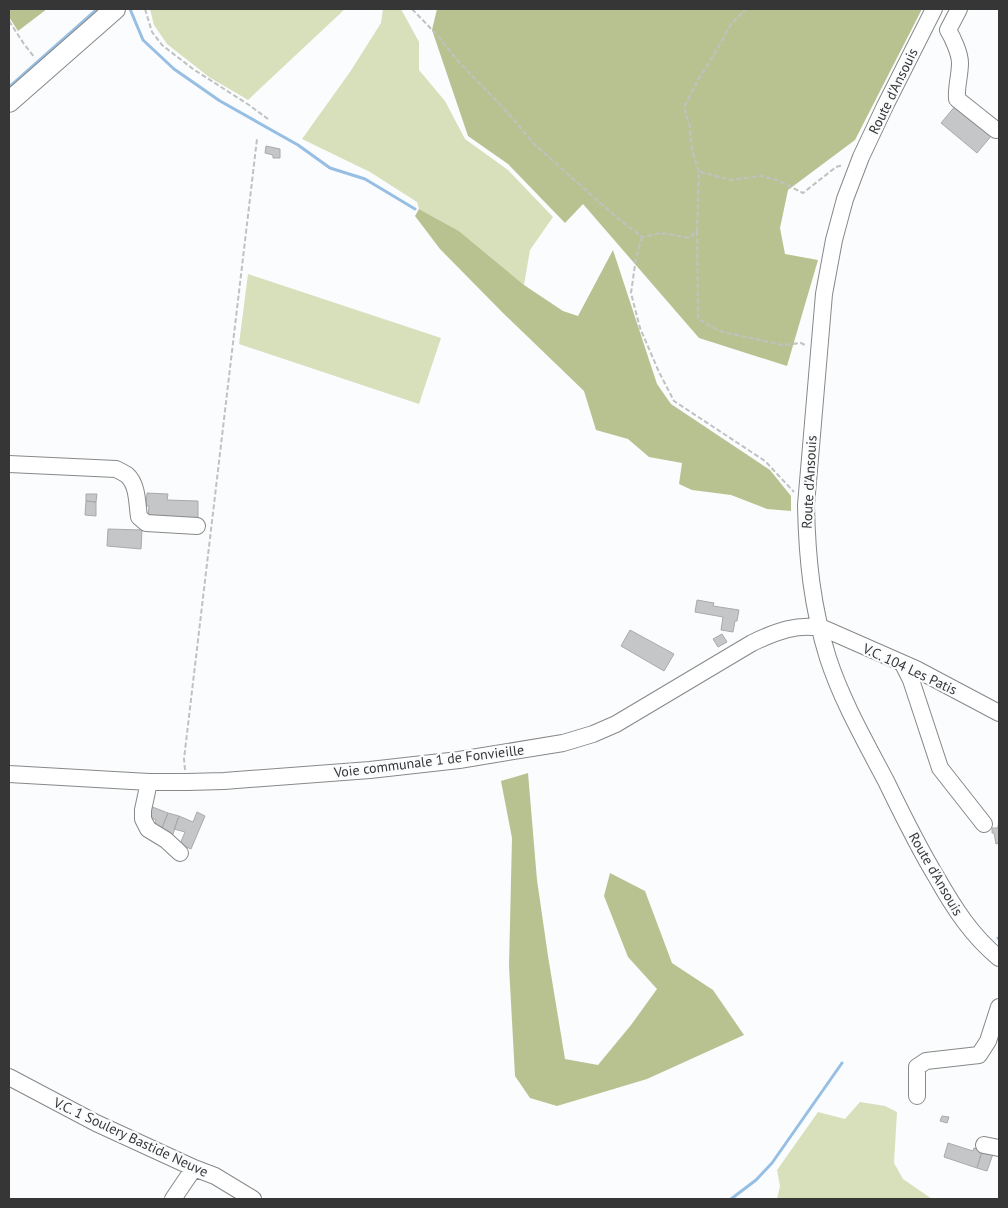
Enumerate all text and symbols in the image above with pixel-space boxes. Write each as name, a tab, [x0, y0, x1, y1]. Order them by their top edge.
street label: Route d'Ansouis	[864, 45, 922, 137]
street label: Route d'Ansouis	[798, 435, 820, 529]
street label: V.C. 104 Les Patis	[859, 639, 960, 699]
street label: Voie communale 1 de Fonvieille	[332, 740, 525, 782]
street label: Route d'Ansouis	[905, 829, 967, 919]
street label: V.C. 1 Soulery Bastide Neuve	[50, 1093, 211, 1181]

